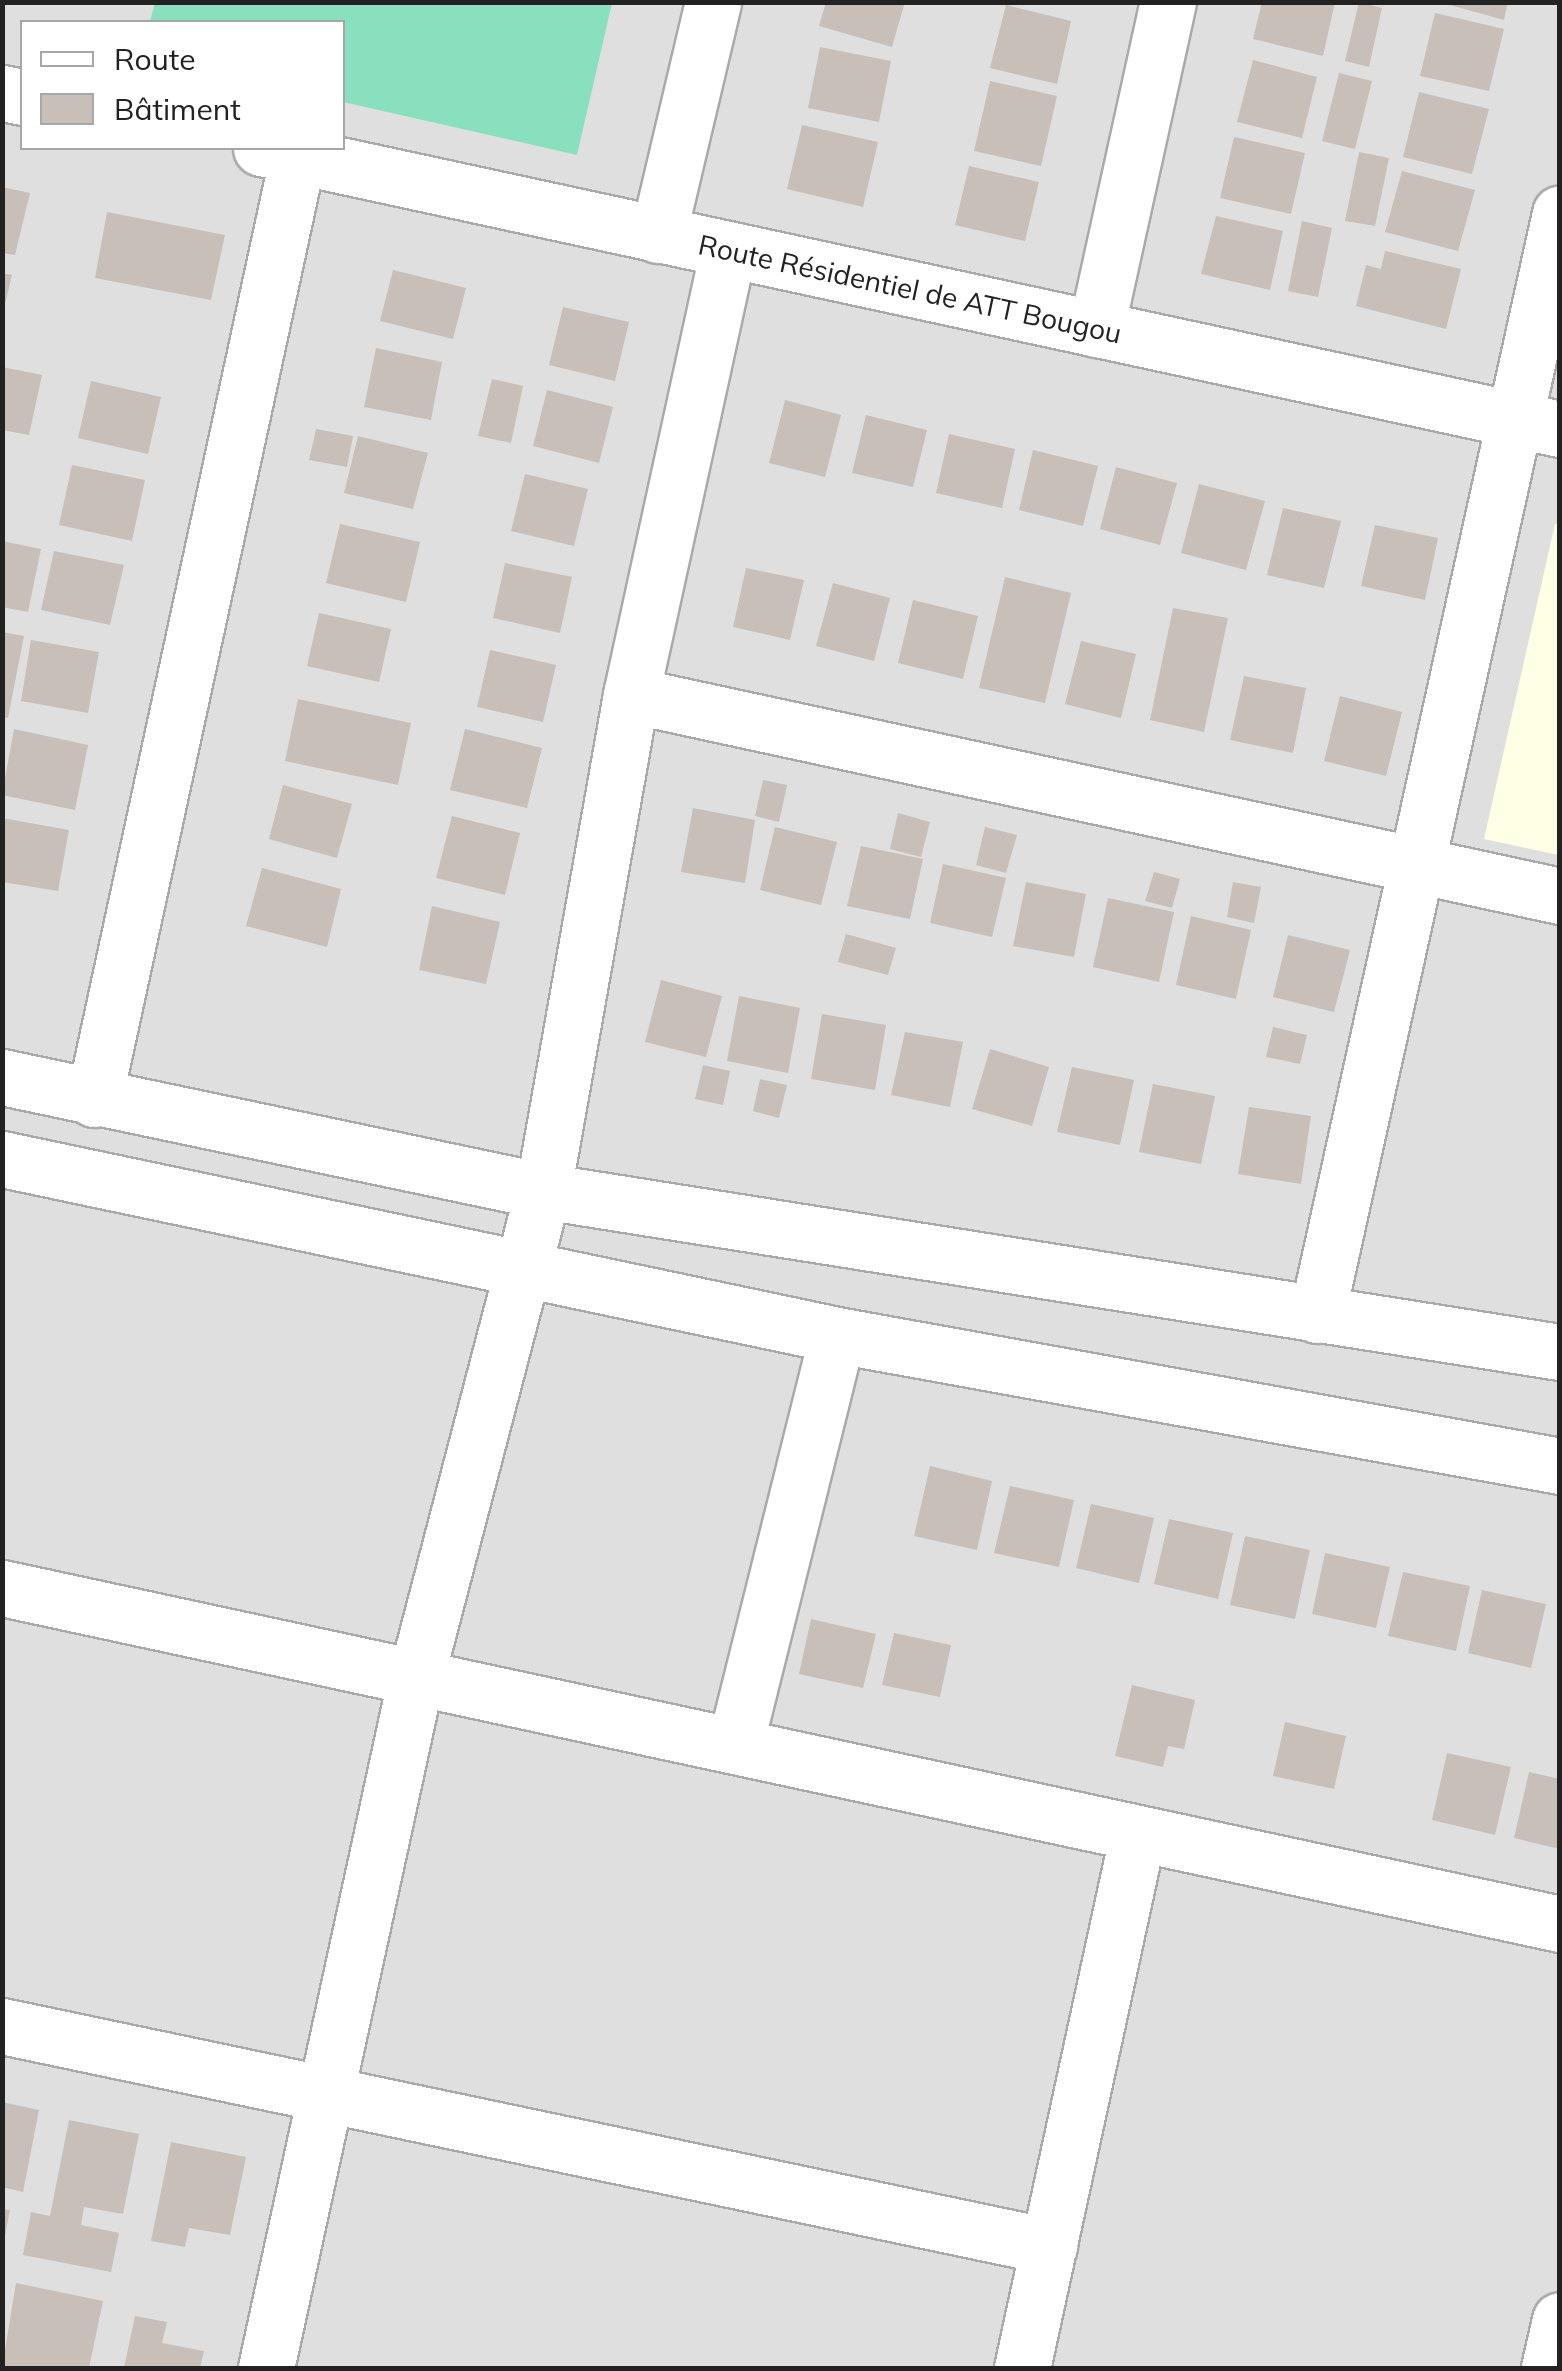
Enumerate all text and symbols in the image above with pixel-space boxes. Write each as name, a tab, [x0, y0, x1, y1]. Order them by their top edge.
legend	[20, 20, 345, 150]
text: Route	[114, 40, 196, 78]
text: Bâtiment	[114, 90, 241, 128]
street label: Route Résidentiel de ATT Bougou	[695, 228, 1125, 350]

